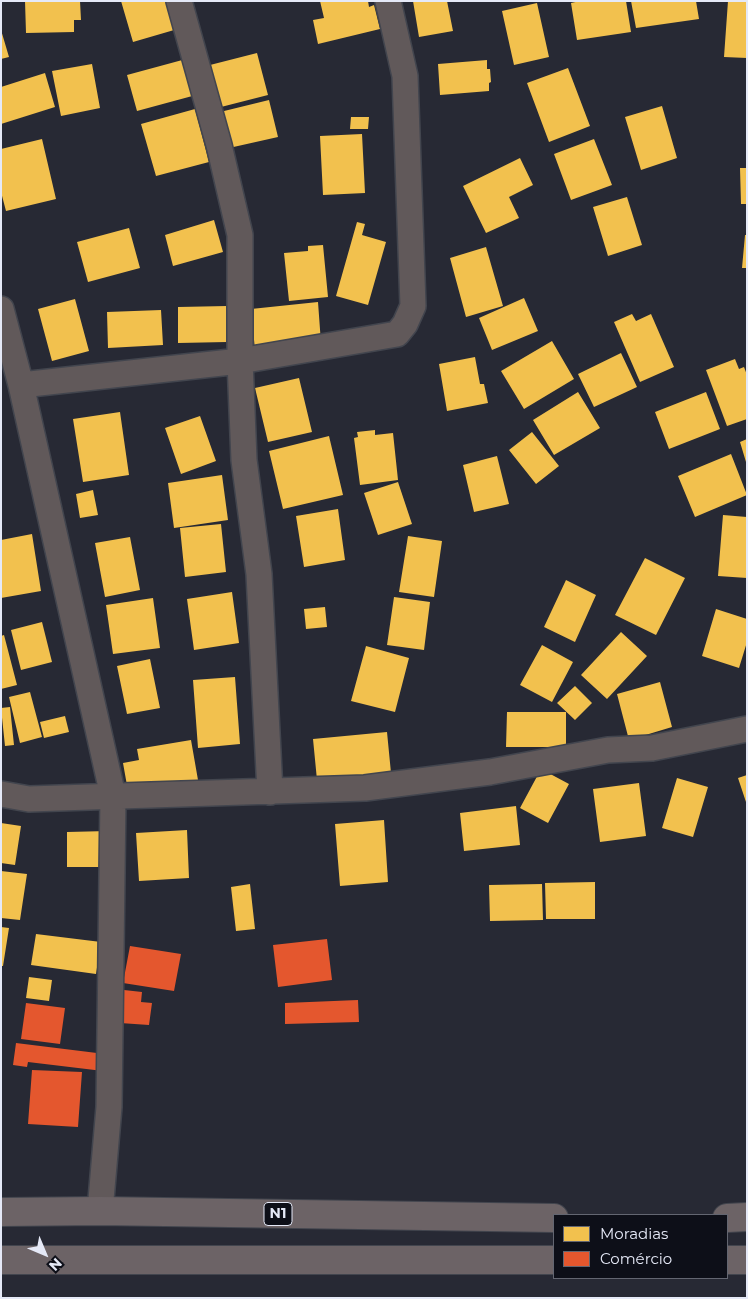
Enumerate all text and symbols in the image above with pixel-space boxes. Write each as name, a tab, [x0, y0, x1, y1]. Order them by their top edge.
road number: N1	[264, 1202, 292, 1226]
legend	[553, 1214, 728, 1279]
text: Moradias	[600, 1224, 668, 1243]
north arrow	[20, 1229, 70, 1279]
text: Comércio	[600, 1249, 672, 1268]
text: N	[45, 1254, 66, 1275]

